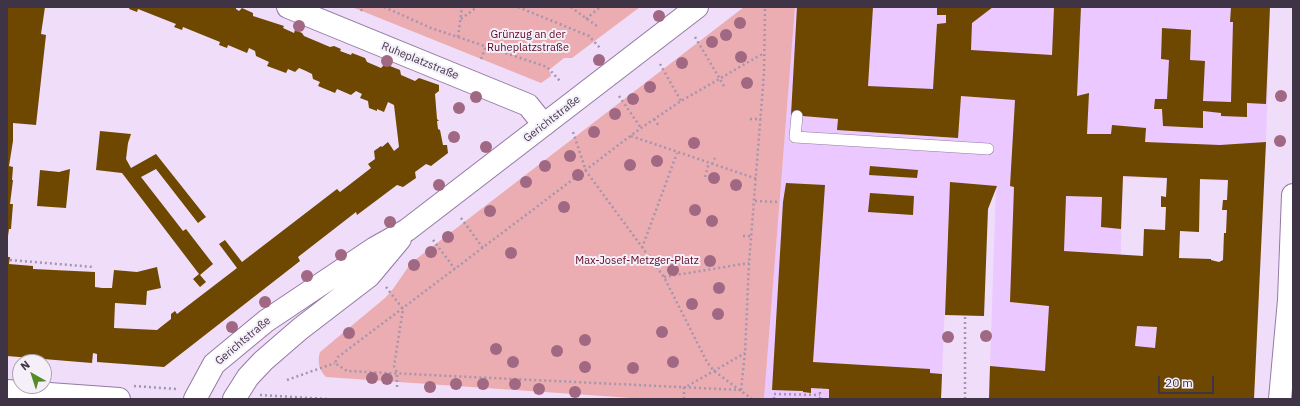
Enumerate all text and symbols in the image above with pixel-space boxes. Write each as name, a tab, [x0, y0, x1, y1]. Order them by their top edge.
park label: Grünzug an der Ruheplatzstraße	[487, 28, 569, 54]
street label: Ruheplatzstraße	[380, 40, 460, 82]
street label: Gerichtstraße	[521, 93, 583, 145]
park label: Max-Josef-Metzger-Platz	[575, 254, 699, 268]
street label: Gerichtstraße	[213, 314, 273, 368]
north arrow	[12, 354, 52, 394]
text: N	[18, 358, 33, 373]
scale bar	[1160, 368, 1216, 394]
text: 20 m	[1165, 375, 1193, 390]

